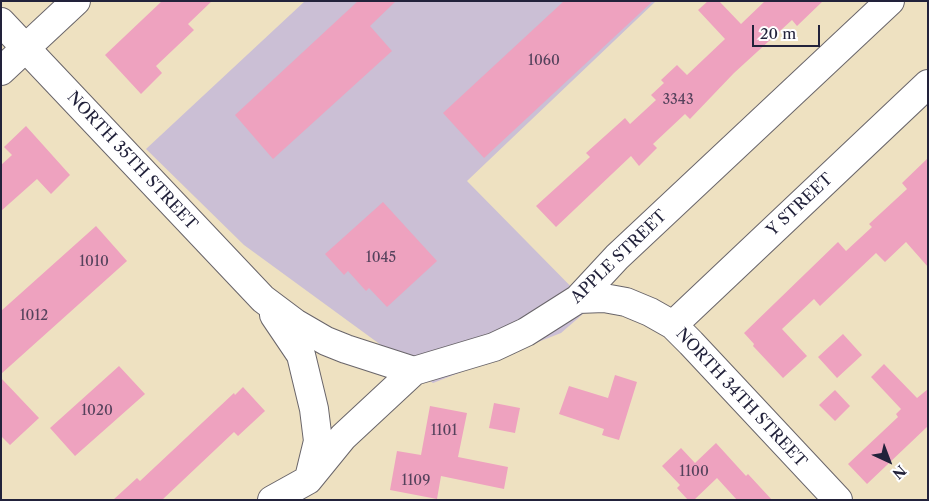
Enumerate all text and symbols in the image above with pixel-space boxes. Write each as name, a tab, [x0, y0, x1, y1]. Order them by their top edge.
scale bar	[754, 15, 822, 47]
text: 20 m	[760, 24, 796, 43]
house number: 1060	[528, 53, 560, 69]
street label: NORTH 35TH STREET	[63, 88, 201, 234]
house number: 3343	[662, 92, 694, 108]
street label: Y STREET	[763, 170, 837, 240]
street label: APPLE STREET	[567, 206, 671, 308]
house number: 1045	[366, 250, 396, 266]
house number: 1010	[79, 254, 109, 270]
house number: 1012	[20, 308, 48, 324]
street label: NORTH 34TH STREET	[672, 325, 810, 471]
house number: 1020	[81, 403, 113, 419]
house number: 1101	[431, 423, 457, 439]
north arrow	[864, 436, 914, 486]
text: N	[889, 461, 910, 483]
house number: 1100	[679, 464, 709, 480]
house number: 1109	[402, 473, 430, 489]

